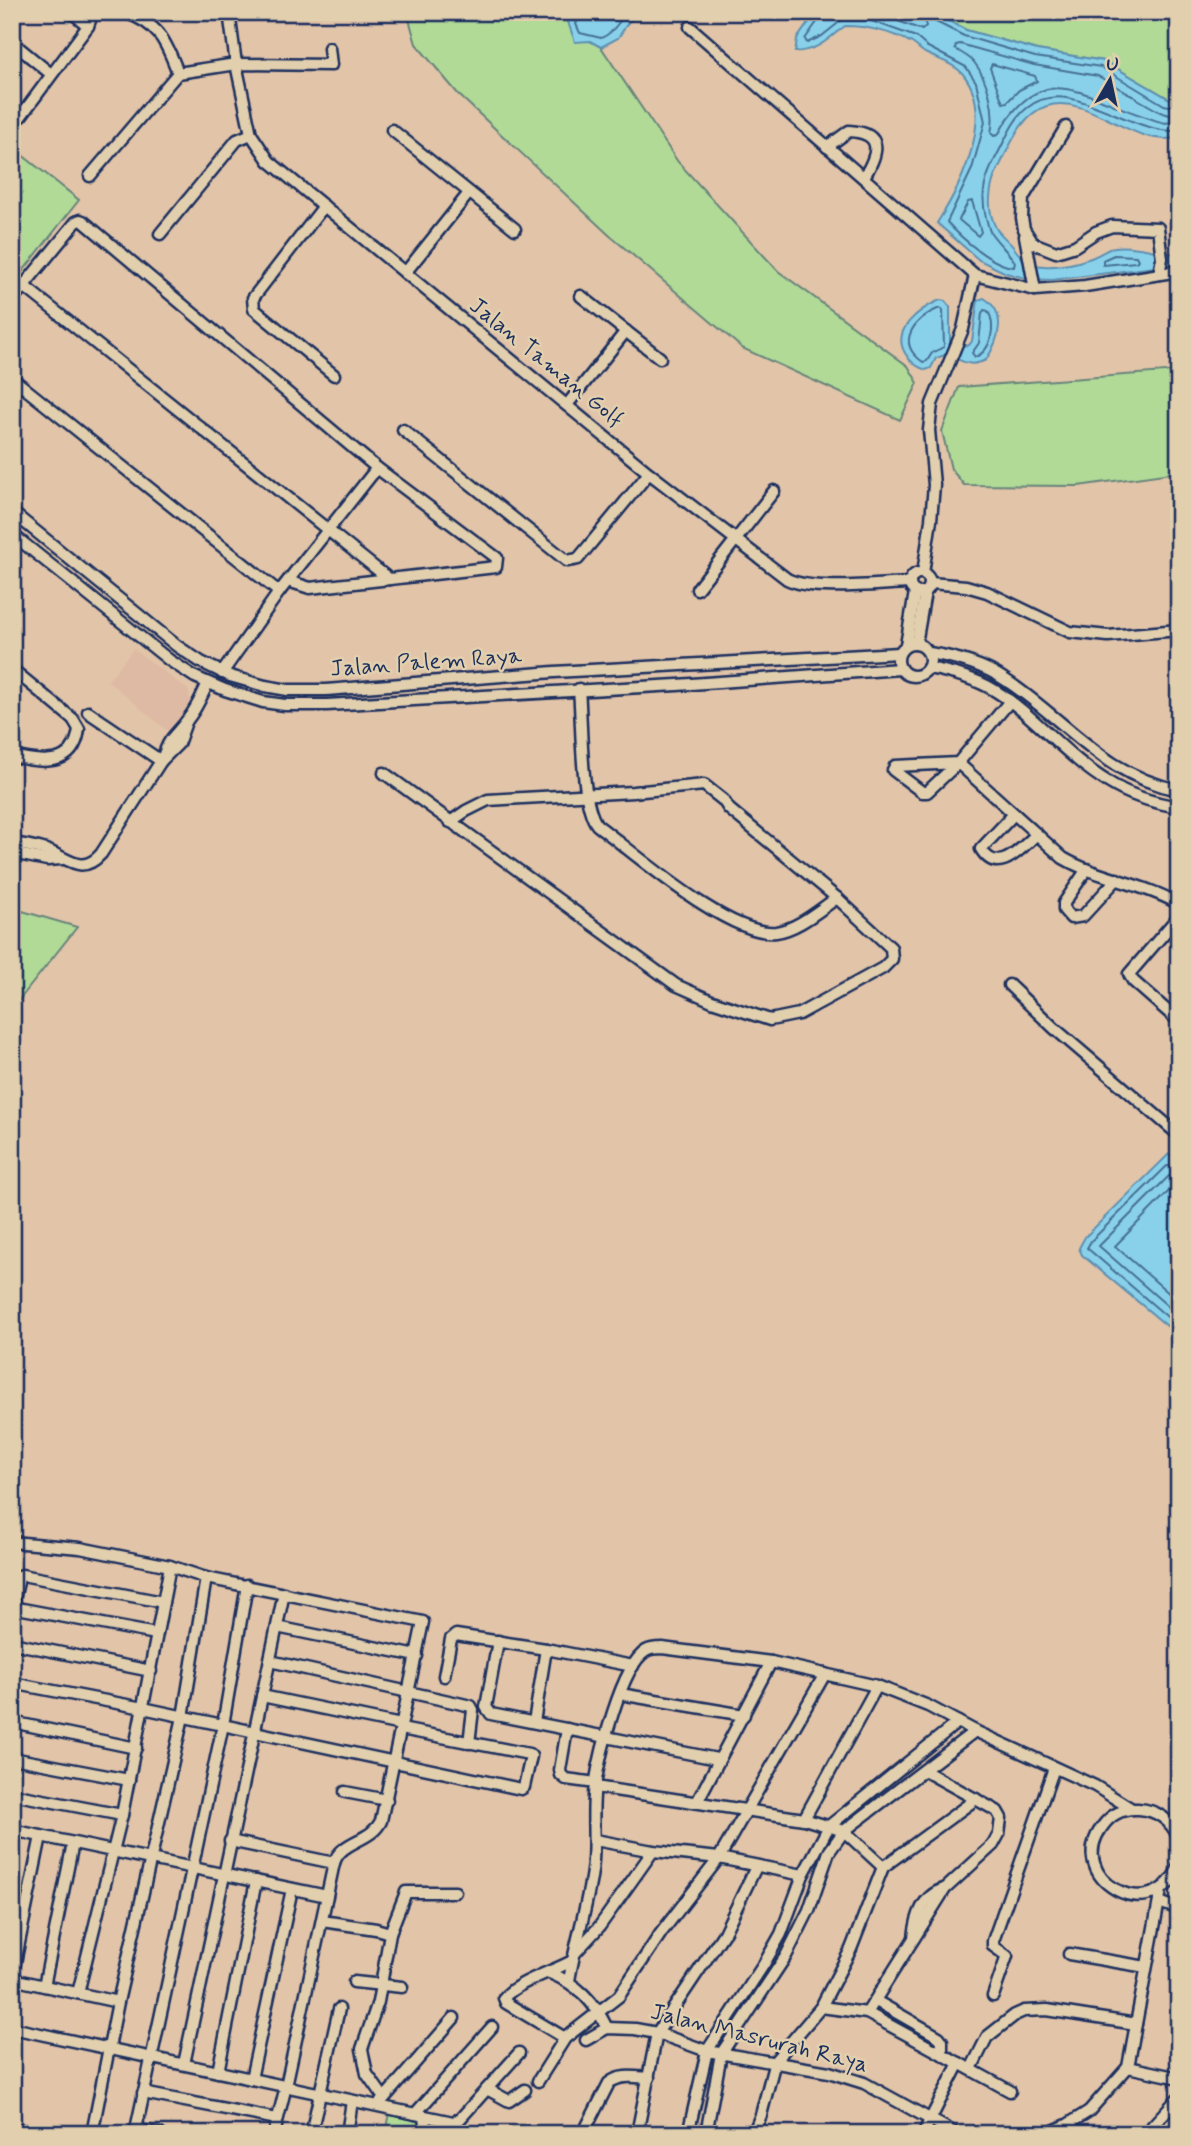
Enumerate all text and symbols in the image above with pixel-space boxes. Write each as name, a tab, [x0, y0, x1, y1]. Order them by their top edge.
north arrow	[1076, 46, 1146, 116]
text: U	[1104, 51, 1120, 78]
street label: Jalan Taman Golf	[463, 291, 629, 435]
street label: Jalan Palem Raya	[329, 641, 523, 685]
street label: Jalan Masrurah Raya	[647, 1997, 871, 2081]

